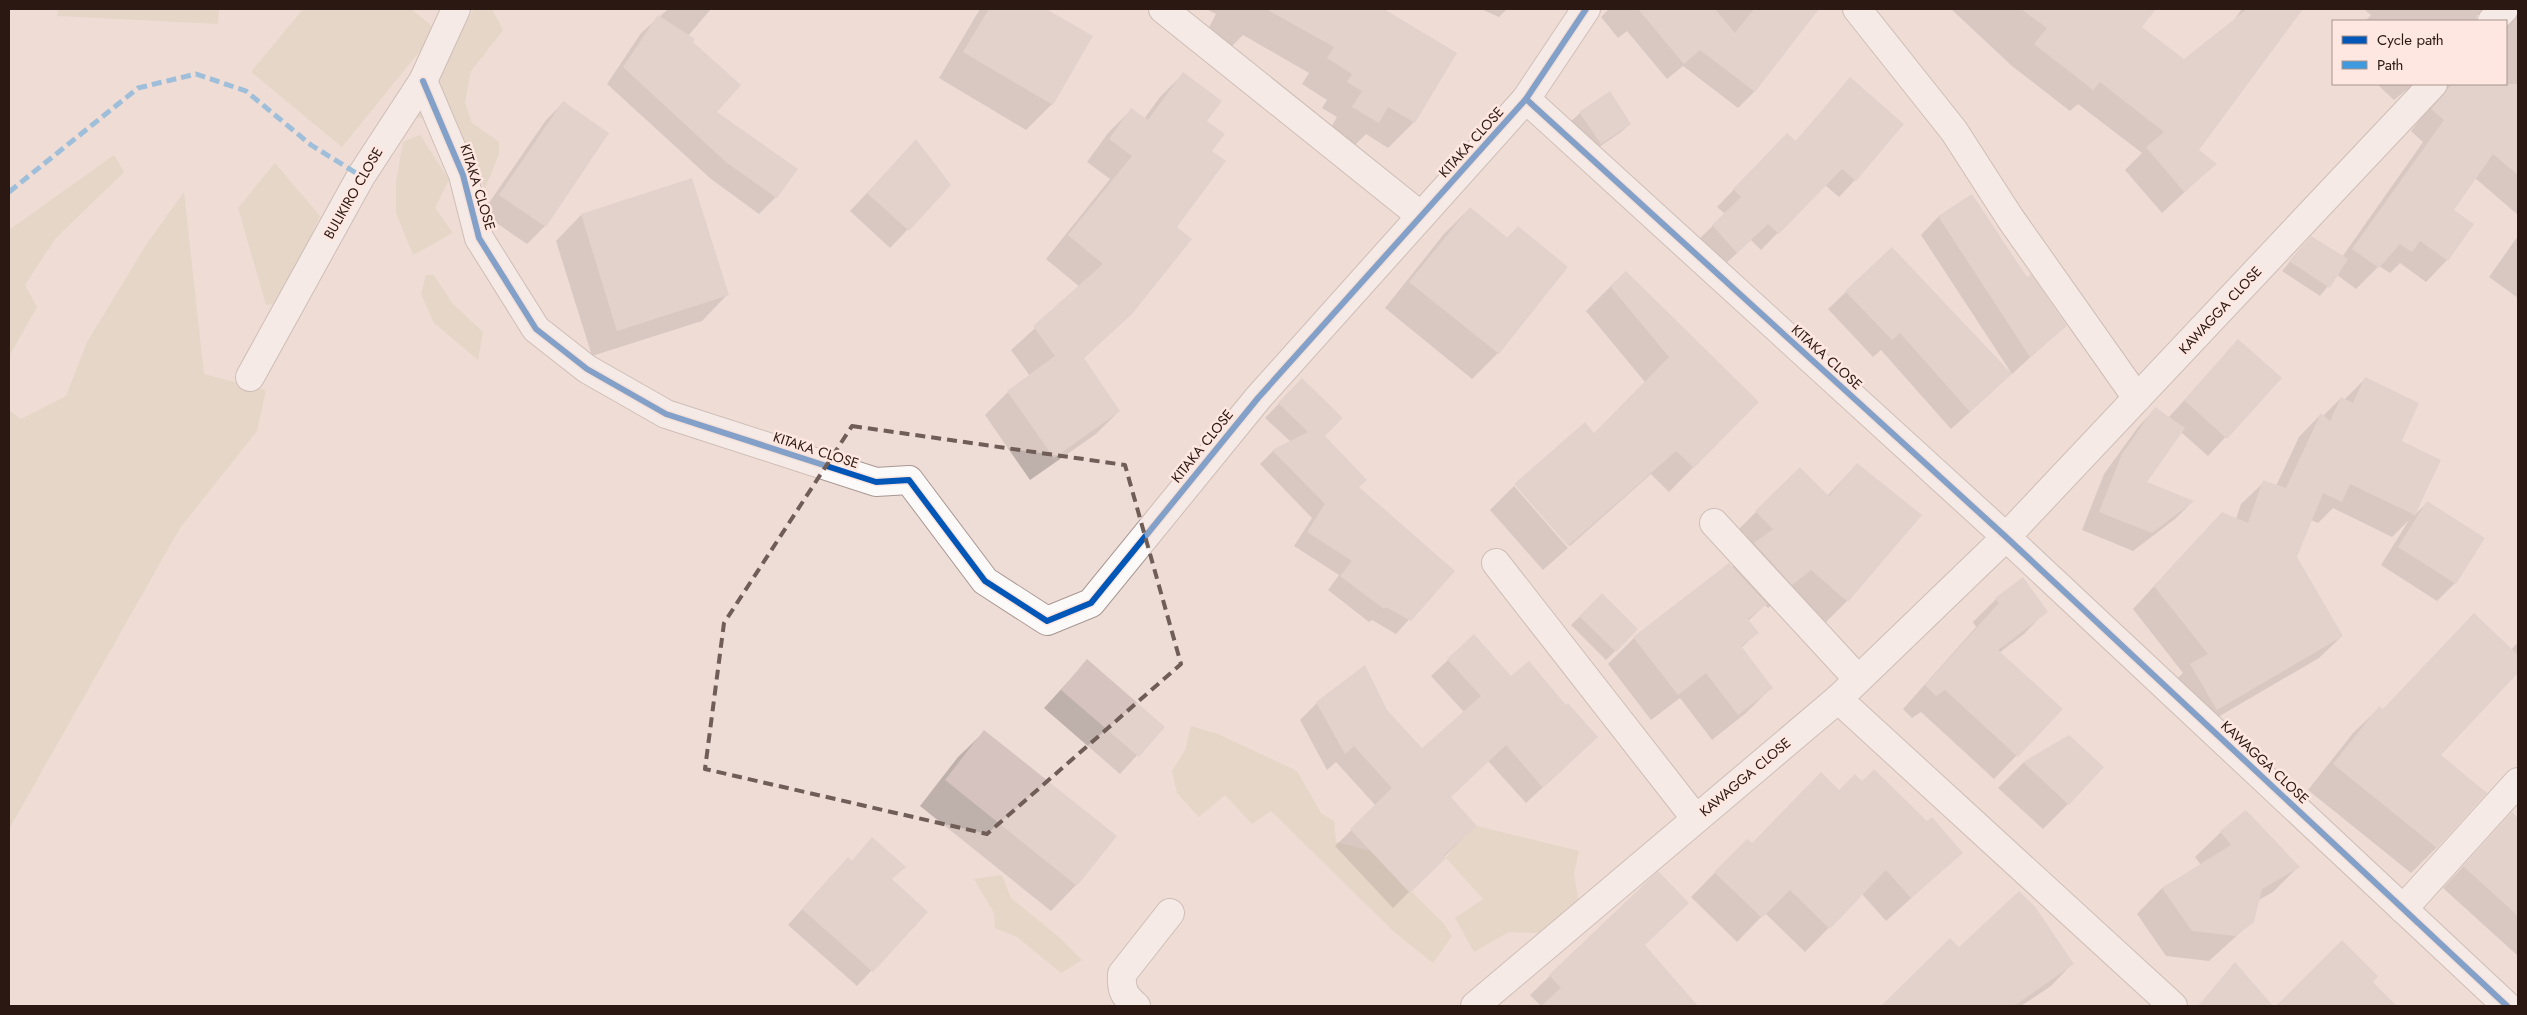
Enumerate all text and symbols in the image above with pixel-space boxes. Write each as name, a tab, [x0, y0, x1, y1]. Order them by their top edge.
legend	[2332, 20, 2507, 85]
text: Cycle path	[2377, 29, 2444, 51]
text: Path	[2377, 54, 2403, 76]
street label: KITAKA CLOSE	[1434, 102, 1508, 182]
street label: KITAKA CLOSE	[455, 142, 501, 232]
street label: BULIKIRO CLOSE	[319, 144, 387, 242]
street label: KAWAGGA CLOSE	[2174, 262, 2266, 358]
street label: KITAKA CLOSE	[1787, 320, 1867, 394]
street label: KITAKA CLOSE	[1166, 405, 1238, 487]
street label: KITAKA CLOSE	[771, 427, 861, 473]
street label: KAWAGGA CLOSE	[2217, 716, 2313, 808]
street label: KAWAGGA CLOSE	[1695, 733, 1795, 821]

